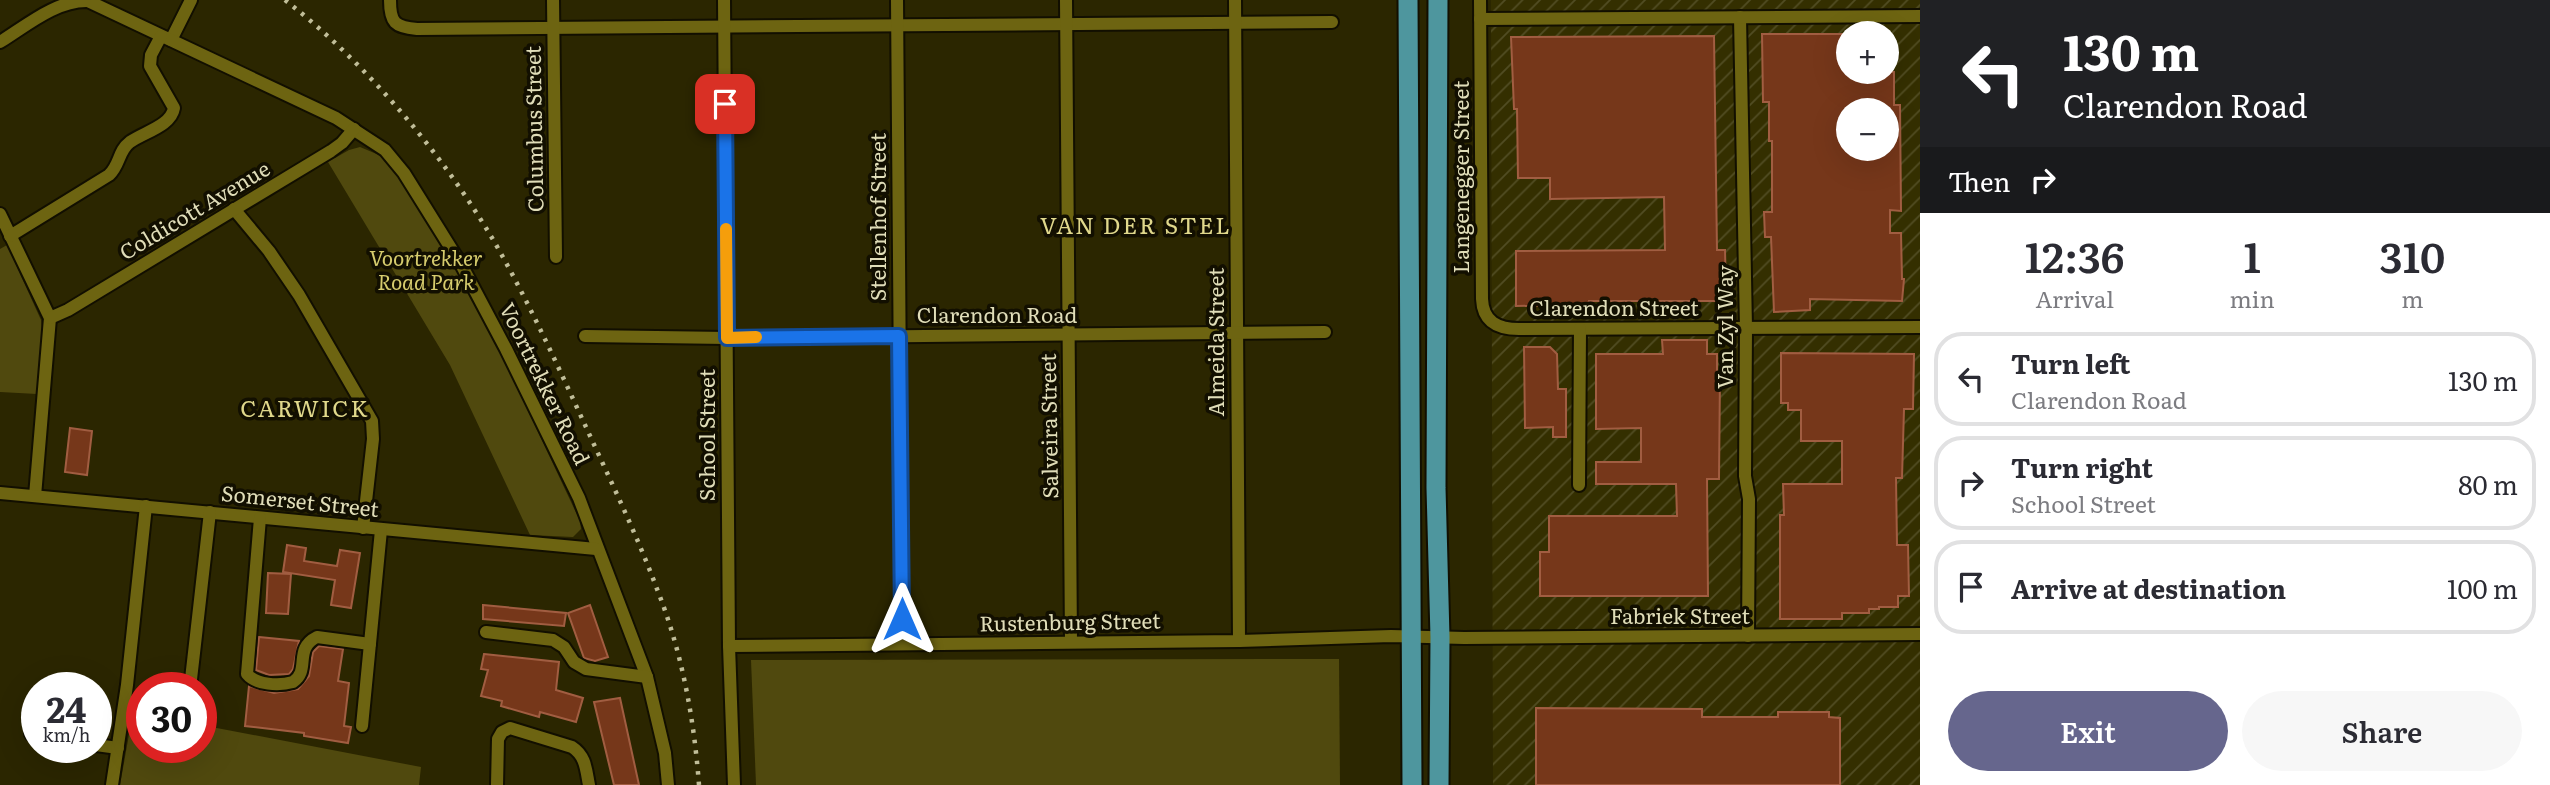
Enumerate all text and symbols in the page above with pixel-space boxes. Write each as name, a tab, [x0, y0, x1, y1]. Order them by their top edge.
text: 130 m	[2063, 13, 2199, 86]
map controls	[1836, 21, 1899, 161]
button: +	[1836, 21, 1899, 84]
icon: left	[1948, 28, 2039, 119]
street label: Columbus Street	[516, 45, 549, 212]
pin	[695, 74, 755, 134]
street label: Langenegger Street	[1444, 80, 1475, 273]
text: Clarendon Road	[2063, 80, 2308, 128]
icon: arrive	[706, 85, 744, 123]
button: −	[1836, 98, 1899, 161]
street label: Stellenhof Street	[861, 132, 892, 301]
street label: Coldicott Avenue	[113, 152, 275, 266]
text: Then	[1948, 161, 2010, 200]
icon: right	[2024, 161, 2062, 199]
district label: VAN DER STEL	[1040, 207, 1232, 241]
text: 12:36	[2025, 224, 2125, 286]
text: 1	[2243, 224, 2261, 286]
text: 310	[2380, 224, 2445, 286]
park label: Voortrekker Road Park	[369, 241, 483, 296]
street label: Van Zyl Way	[1708, 264, 1739, 389]
street label: Almeida Street	[1199, 267, 1230, 416]
text: Arrival	[2035, 281, 2114, 315]
text: min	[2229, 281, 2275, 315]
text: m	[2401, 281, 2423, 315]
street label: Clarendon Street	[1529, 291, 1699, 322]
street label: Voortrekker Road	[493, 296, 599, 469]
street label: Clarendon Road	[917, 298, 1077, 329]
text: Turn left	[2011, 343, 2130, 382]
street label: Salveira Street	[1031, 353, 1064, 499]
icon: left	[1952, 360, 1990, 398]
text: 130 m	[2448, 360, 2518, 399]
street label: School Street	[690, 368, 721, 501]
text: Clarendon Road	[2011, 382, 2187, 416]
district label: CARWICK	[240, 390, 370, 424]
text: Turn right	[2011, 447, 2153, 486]
icon: right	[1952, 464, 1990, 502]
text: 80 m	[2458, 464, 2518, 503]
street label: Somerset Street	[220, 476, 381, 523]
text: School Street	[2011, 486, 2156, 520]
icon: arrive	[1952, 568, 1990, 606]
text: Arrive at destination	[2011, 568, 2286, 607]
text: 100 m	[2447, 568, 2518, 607]
position arrow	[865, 582, 939, 656]
street label: Fabriek Street	[1610, 599, 1750, 630]
street label: Rustenburg Street	[979, 603, 1161, 638]
speed limit sign: 30	[126, 672, 217, 763]
text: 24	[47, 682, 86, 734]
button: Exit	[1948, 691, 2228, 771]
button: Share	[2242, 691, 2522, 771]
text: km/h	[43, 721, 90, 748]

